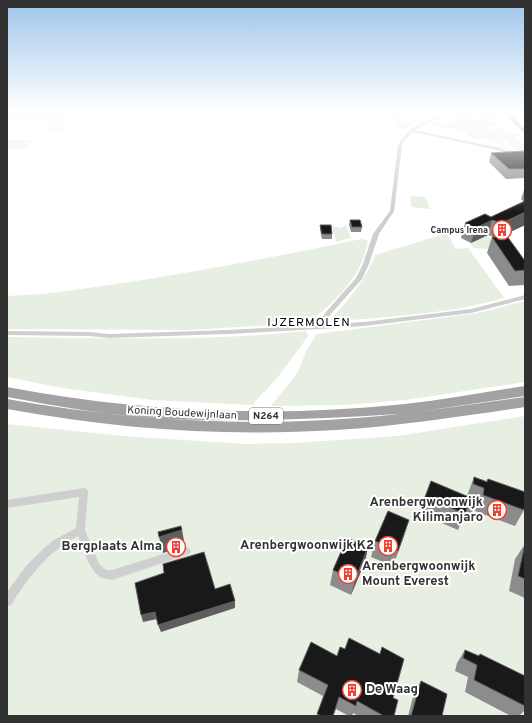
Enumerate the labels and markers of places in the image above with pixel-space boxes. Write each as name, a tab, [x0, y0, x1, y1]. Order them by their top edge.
building icon: Campus Irena	[491, 219, 513, 241]
place label: Campus Irena	[430, 225, 488, 236]
place label: Arenbergwoonwijk Kilimanjaro	[369, 495, 483, 526]
building icon: Arenbergwoonwijk Kilimanjaro	[486, 499, 508, 521]
building icon: Arenbergwoonwijk K2	[377, 535, 399, 557]
building icon: Bergplaats Alma	[165, 536, 187, 558]
place label: Arenbergwoonwijk K2	[240, 538, 374, 554]
place label: Bergplaats Alma	[62, 539, 162, 555]
place label: Arenbergwoonwijk Mount Everest	[362, 559, 476, 590]
building icon: Arenbergwoonwijk Mount Everest	[337, 563, 359, 585]
building icon: De Waag	[341, 679, 363, 701]
place label: De Waag	[366, 682, 418, 698]

